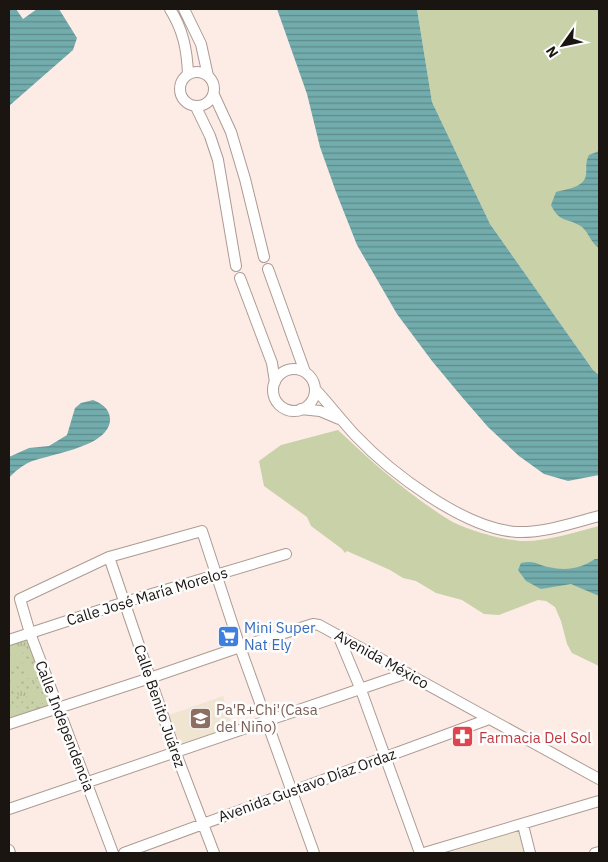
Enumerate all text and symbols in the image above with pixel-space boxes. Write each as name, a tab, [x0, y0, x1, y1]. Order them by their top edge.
north arrow	[538, 20, 588, 70]
text: N	[542, 43, 562, 61]
street label: Calle José María Morelos	[64, 562, 230, 630]
place label: Mini Super Nat Ely	[244, 618, 316, 654]
supermarket icon: Mini Super Nat Ely	[216, 624, 240, 648]
street label: Avenida México	[332, 625, 432, 693]
street label: Calle Benito Juárez	[130, 642, 190, 770]
street label: Calle Independencia	[31, 658, 99, 794]
place label: Pa'R+Chi'(Casa del Niño)	[216, 700, 318, 736]
school or university icon: Pa'R+Chi'(Casa del Niño)	[188, 706, 212, 730]
pharmacy icon: Farmacia Del Sol	[451, 725, 475, 749]
place label: Farmacia Del Sol	[479, 728, 591, 747]
street label: Avenida Gustavo Díaz Ordaz	[215, 744, 399, 826]

